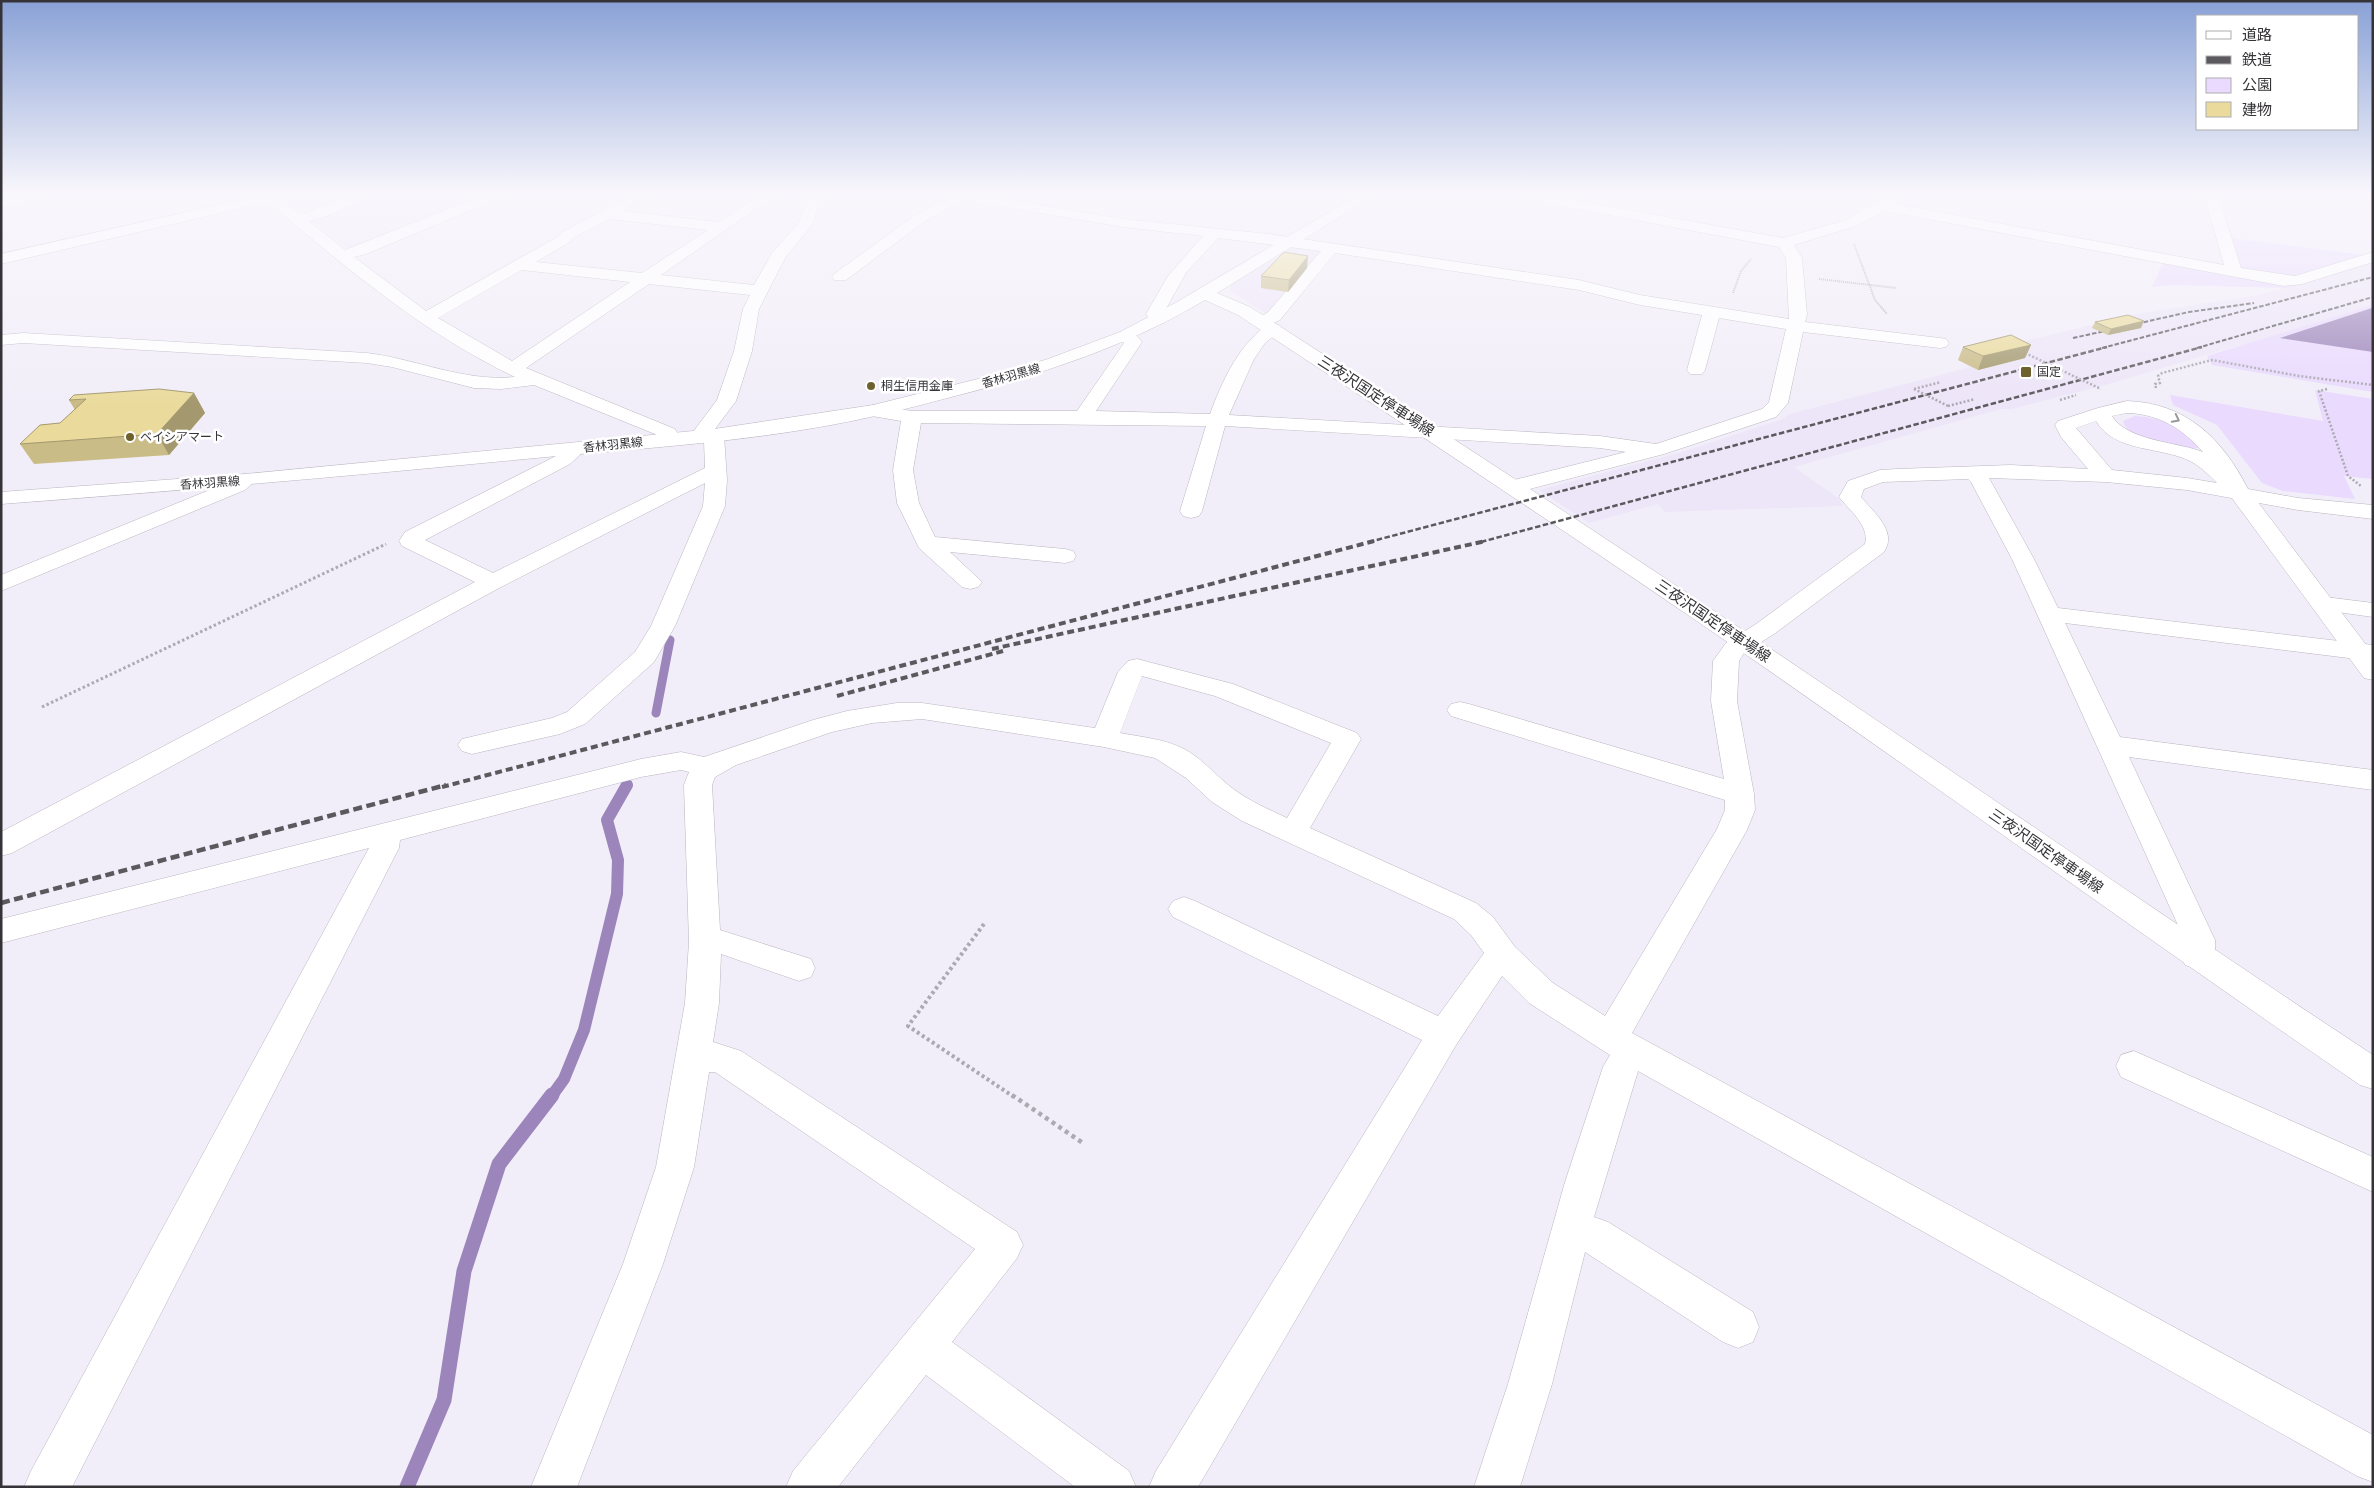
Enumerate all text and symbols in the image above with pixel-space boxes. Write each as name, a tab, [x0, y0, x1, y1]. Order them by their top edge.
legend	[2196, 15, 2359, 130]
text: 道路	[2242, 25, 2272, 44]
text: 鉄道	[2242, 50, 2272, 69]
text: 公園	[2242, 75, 2272, 94]
text: 建物	[2242, 100, 2272, 119]
street label: 三夜沢国定停車場線	[1314, 351, 1438, 440]
street label: 香林羽黒線	[980, 360, 1042, 391]
place label: 国定	[2037, 364, 2061, 379]
marker: 国定	[2019, 365, 2033, 379]
place label: 桐生信用金庫	[881, 378, 953, 393]
marker: 桐生信用金庫	[865, 380, 877, 392]
one-way arrow	[2170, 413, 2179, 423]
place label: ベイシアマート	[140, 429, 224, 444]
marker: ベイシアマート	[124, 431, 136, 443]
street label: 香林羽黒線	[582, 434, 644, 455]
street label: 香林羽黒線	[180, 473, 240, 492]
street label: 三夜沢国定停車場線	[1652, 575, 1775, 666]
street label: 三夜沢国定停車場線	[1986, 804, 2107, 897]

